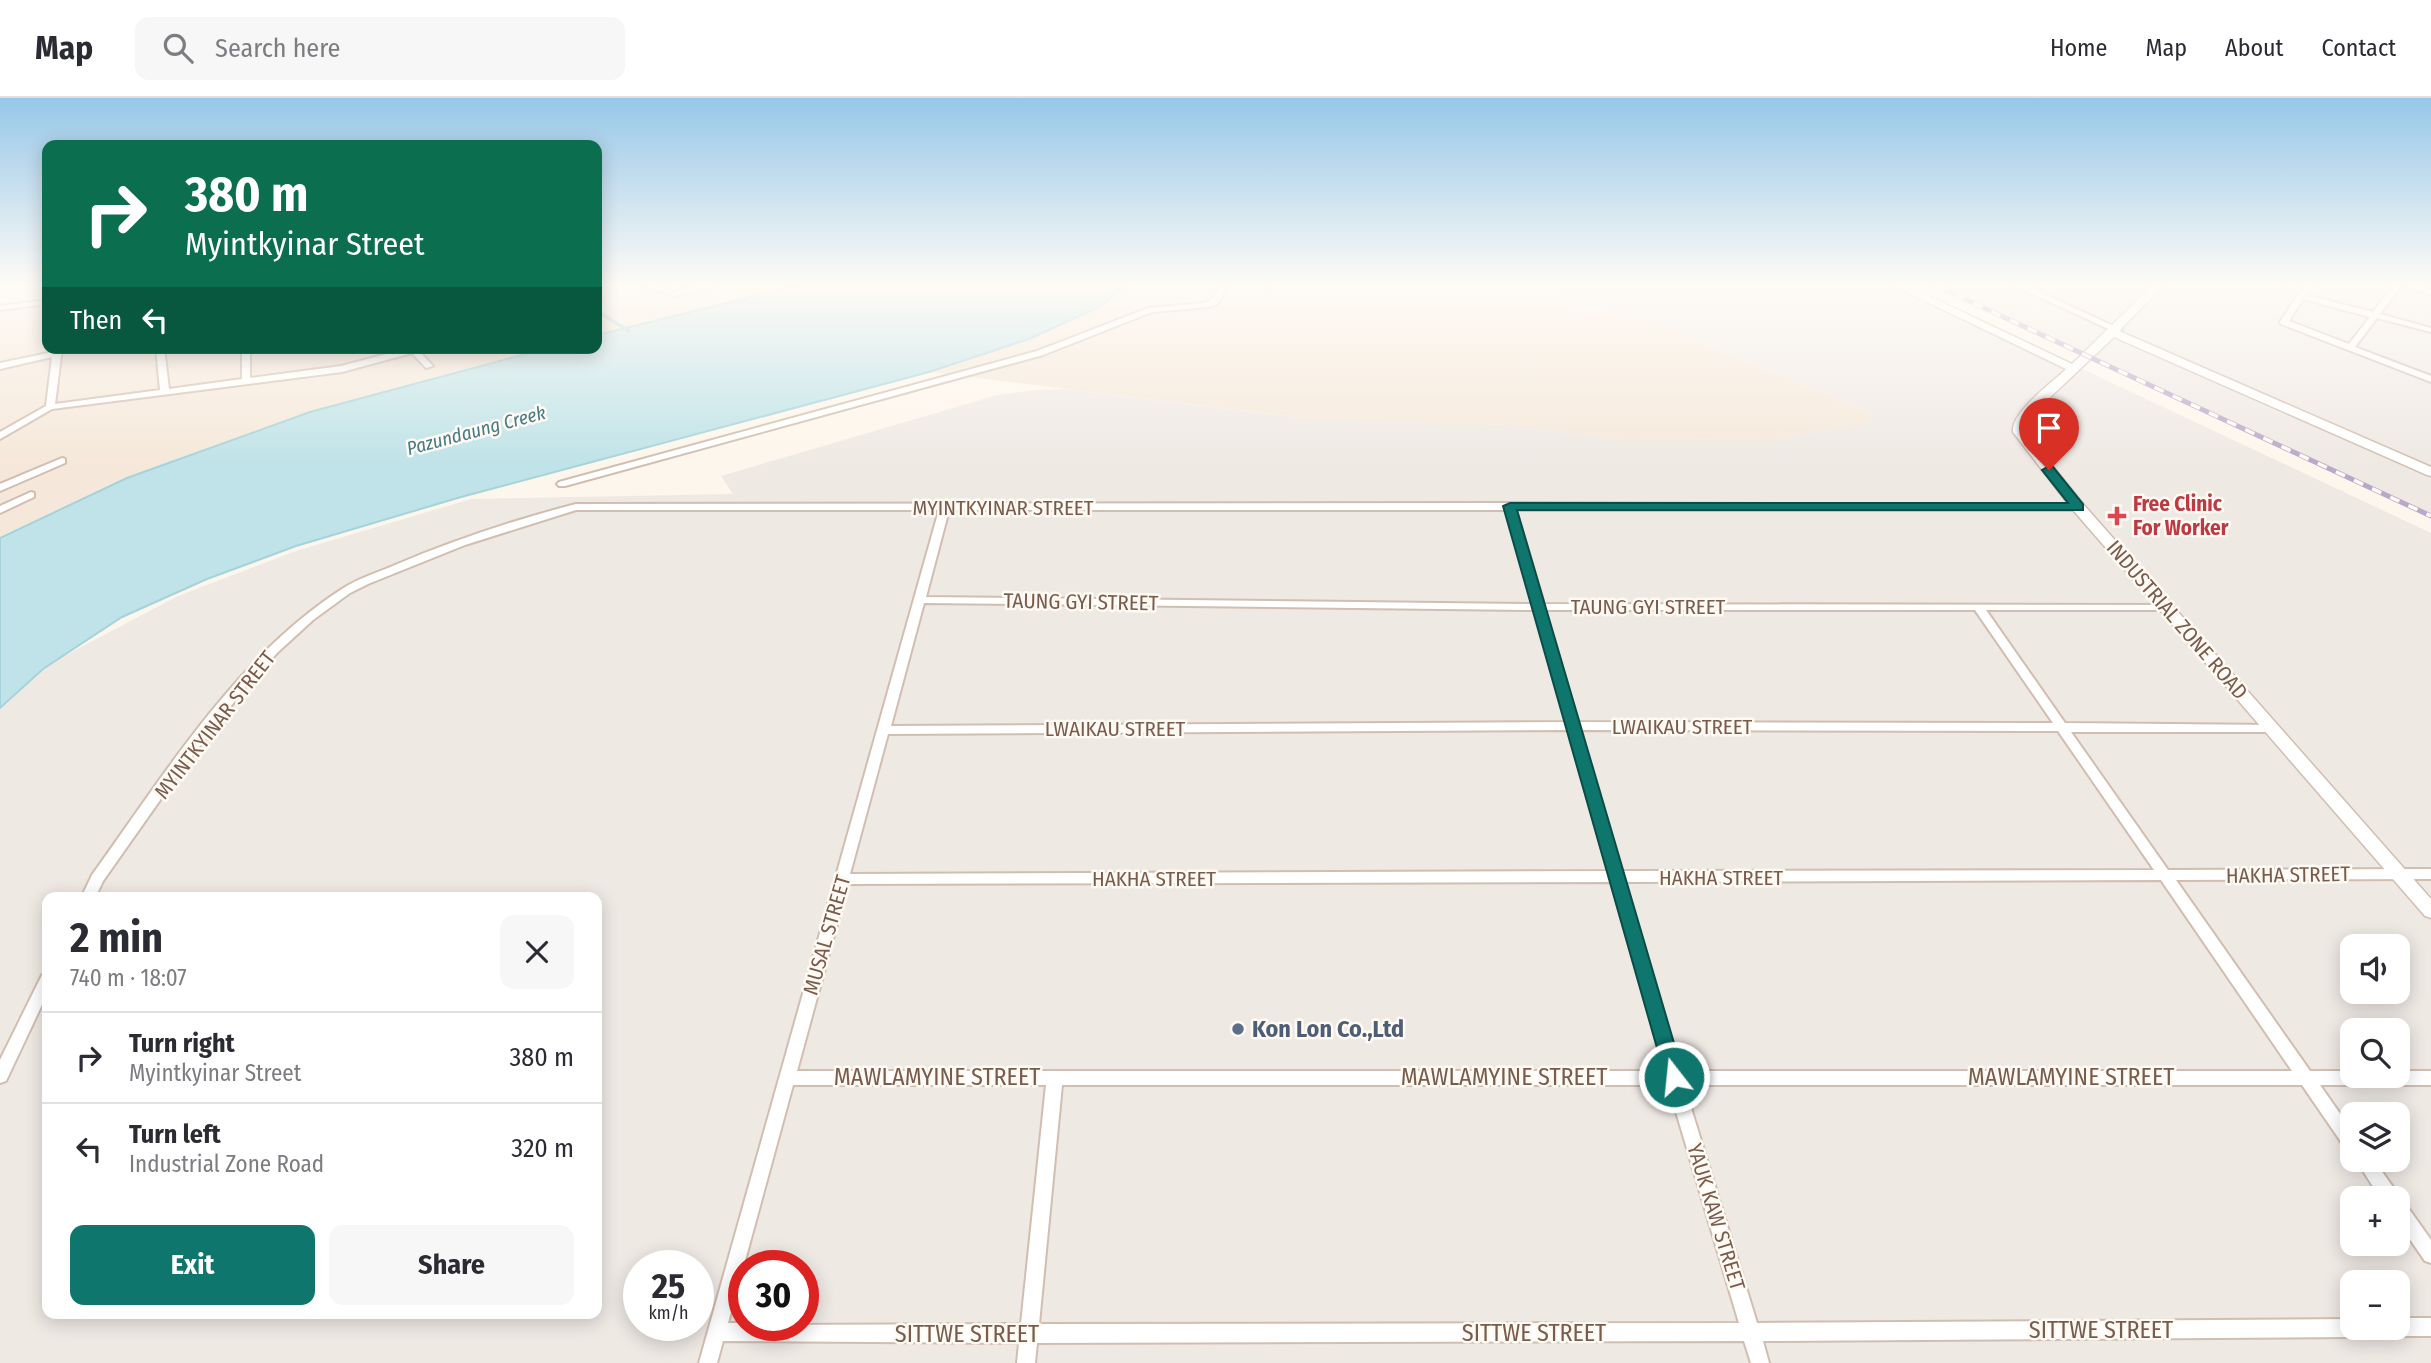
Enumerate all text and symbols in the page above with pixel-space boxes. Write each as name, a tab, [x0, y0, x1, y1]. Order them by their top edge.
search box	[135, 17, 625, 80]
text: Map	[35, 28, 93, 68]
icon: search	[159, 29, 197, 67]
text: Search here	[215, 33, 340, 64]
text: Home	[2050, 34, 2107, 62]
text: Map	[2145, 34, 2187, 62]
text: About	[2225, 34, 2283, 62]
text: Contact	[2321, 34, 2396, 62]
text: 380 m	[185, 165, 308, 224]
icon: right	[70, 168, 161, 259]
text: Myintkyinar Street	[185, 225, 425, 263]
icon: left	[136, 301, 174, 339]
text: Then	[70, 305, 122, 336]
pin	[2019, 398, 2079, 470]
water label: Pazundaung Creek	[404, 401, 548, 460]
icon: arrive	[2030, 409, 2068, 447]
place label: Free Clinic For Worker	[2133, 491, 2229, 541]
street label: MYINTKYINAR STREET	[913, 495, 1094, 521]
marker: Free Clinic For Worker	[2107, 506, 2127, 526]
street label: INDUSTRIAL ZONE ROAD	[2101, 535, 2253, 705]
street label: TAUNG GYI STREET	[1004, 588, 1159, 616]
street label: TAUNG GYI STREET	[1571, 594, 1726, 620]
street label: MYINTKYINAR STREET	[149, 646, 281, 804]
street label: LWAIKAU STREET	[1612, 714, 1753, 740]
street label: LWAIKAU STREET	[1045, 716, 1186, 742]
street label: HAKHA STREET	[2226, 861, 2351, 889]
street label: HAKHA STREET	[1659, 865, 1783, 891]
street label: HAKHA STREET	[1092, 866, 1216, 892]
street label: MUSAL STREET	[798, 872, 857, 998]
text: 2 min	[70, 913, 163, 963]
button: close	[500, 915, 574, 989]
map controls	[2340, 934, 2410, 1340]
button: sound	[2340, 934, 2410, 1004]
text: 740 m · 18:07	[70, 964, 187, 992]
place label: Kon Lon Co.,Ltd	[1252, 1015, 1404, 1043]
button: search	[2340, 1018, 2410, 1088]
marker: Kon Lon Co.,Ltd	[1230, 1021, 1246, 1037]
text: Turn right	[129, 1028, 235, 1059]
icon: right	[70, 1039, 108, 1077]
position arrow	[1637, 1040, 1711, 1114]
text: 380 m	[510, 1042, 574, 1073]
text: Myintkyinar Street	[129, 1059, 301, 1087]
street label: MAWLAMYINE STREET	[834, 1063, 1040, 1091]
street label: MAWLAMYINE STREET	[1401, 1063, 1607, 1091]
street label: MAWLAMYINE STREET	[1968, 1063, 2174, 1091]
button: layers	[2340, 1102, 2410, 1172]
text: Turn left	[129, 1119, 221, 1150]
icon: left	[70, 1130, 108, 1168]
text: 320 m	[511, 1133, 574, 1164]
street label: YAUK KAW STREET	[1681, 1141, 1751, 1294]
text: Industrial Zone Road	[129, 1150, 324, 1178]
button: +	[2340, 1186, 2410, 1256]
button: Exit	[70, 1225, 315, 1305]
button: Share	[329, 1225, 574, 1305]
speed limit sign: 30	[728, 1250, 819, 1341]
text: 25	[652, 1265, 685, 1307]
button: −	[2340, 1270, 2410, 1340]
text: km/h	[648, 1302, 689, 1324]
street label: SITTWE STREET	[2029, 1316, 2173, 1344]
street label: SITTWE STREET	[1462, 1319, 1606, 1347]
street label: SITTWE STREET	[895, 1320, 1039, 1348]

